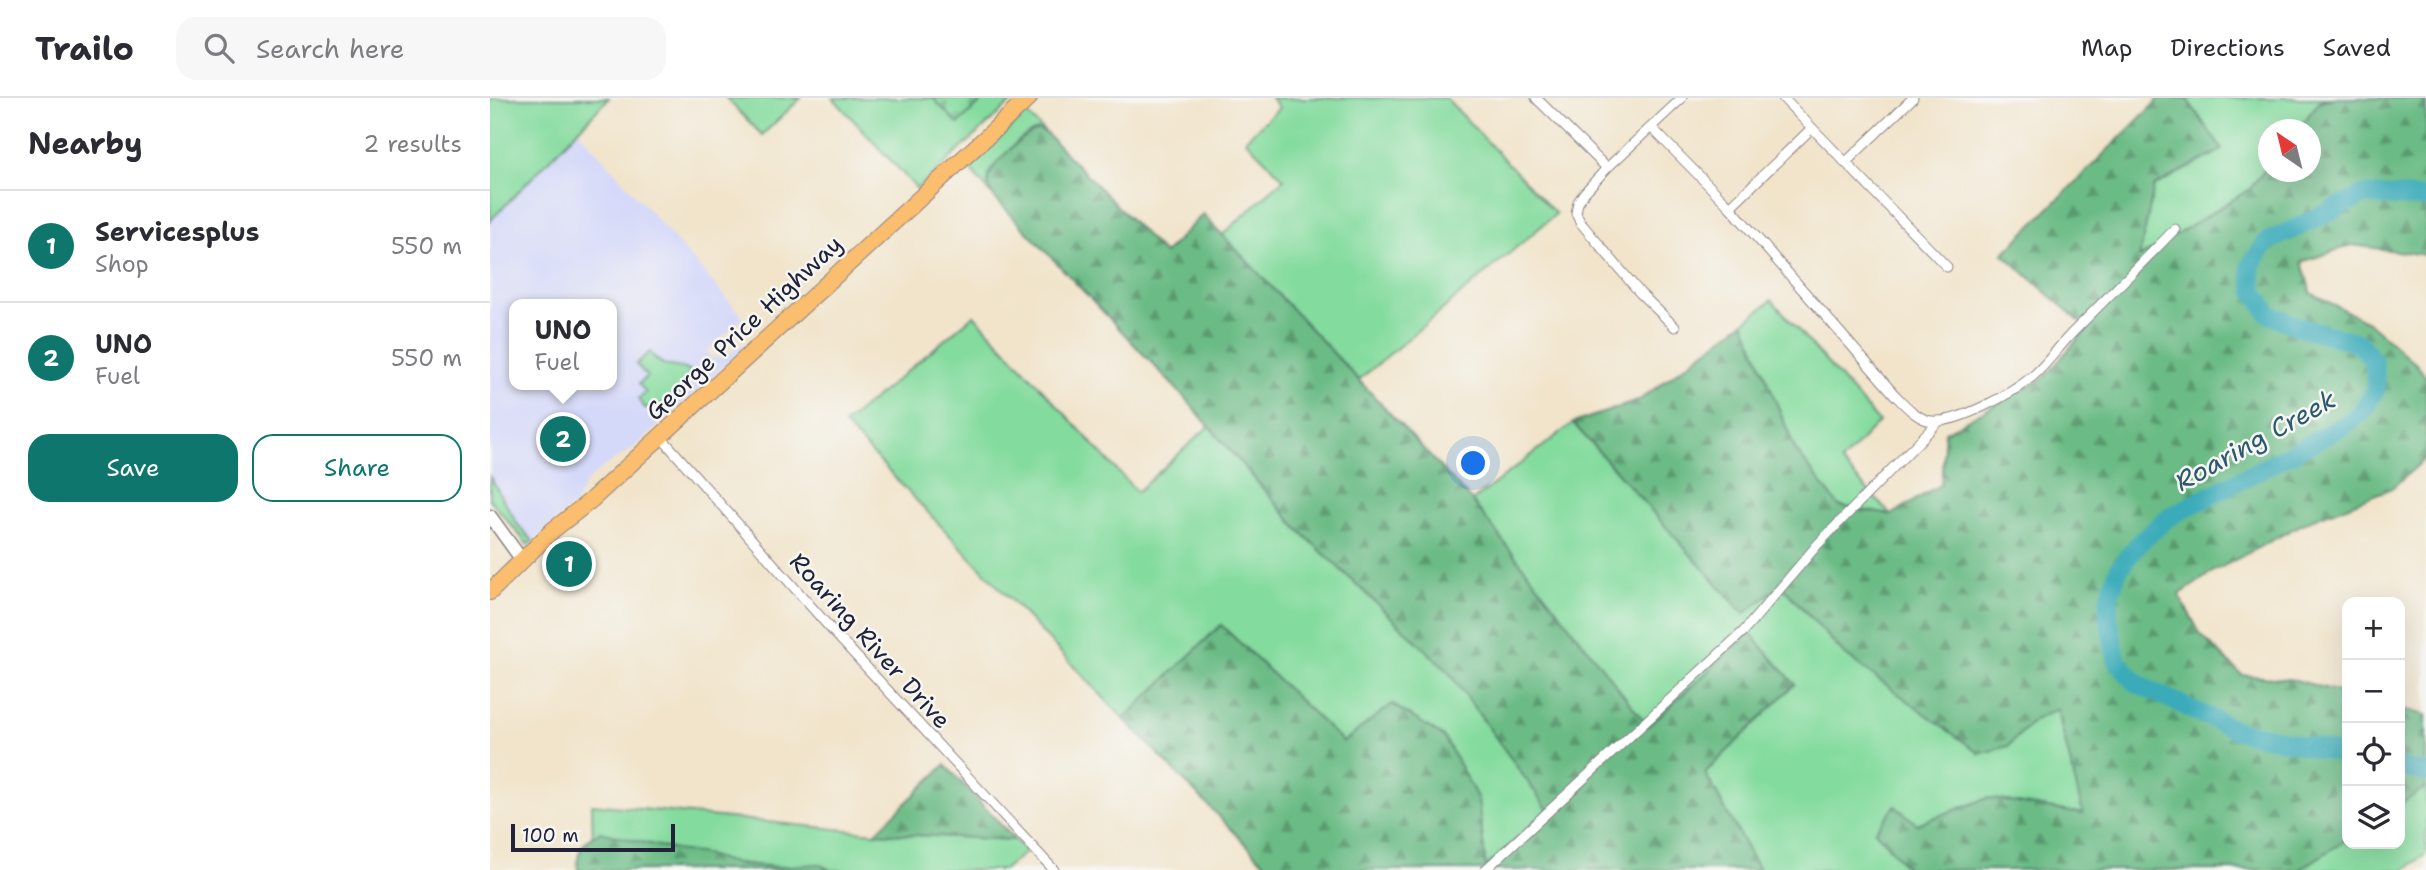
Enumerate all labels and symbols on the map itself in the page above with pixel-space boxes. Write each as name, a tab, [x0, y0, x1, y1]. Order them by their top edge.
north arrow	[2258, 119, 2321, 182]
street label: George Price Highway	[639, 228, 849, 428]
water label: Roaring Creek	[2168, 381, 2342, 499]
pin: 2	[540, 413, 586, 465]
your location	[1456, 446, 1490, 480]
pin: 1	[546, 538, 592, 590]
street label: Roaring River Drive	[782, 546, 958, 736]
scale bar	[511, 821, 676, 853]

